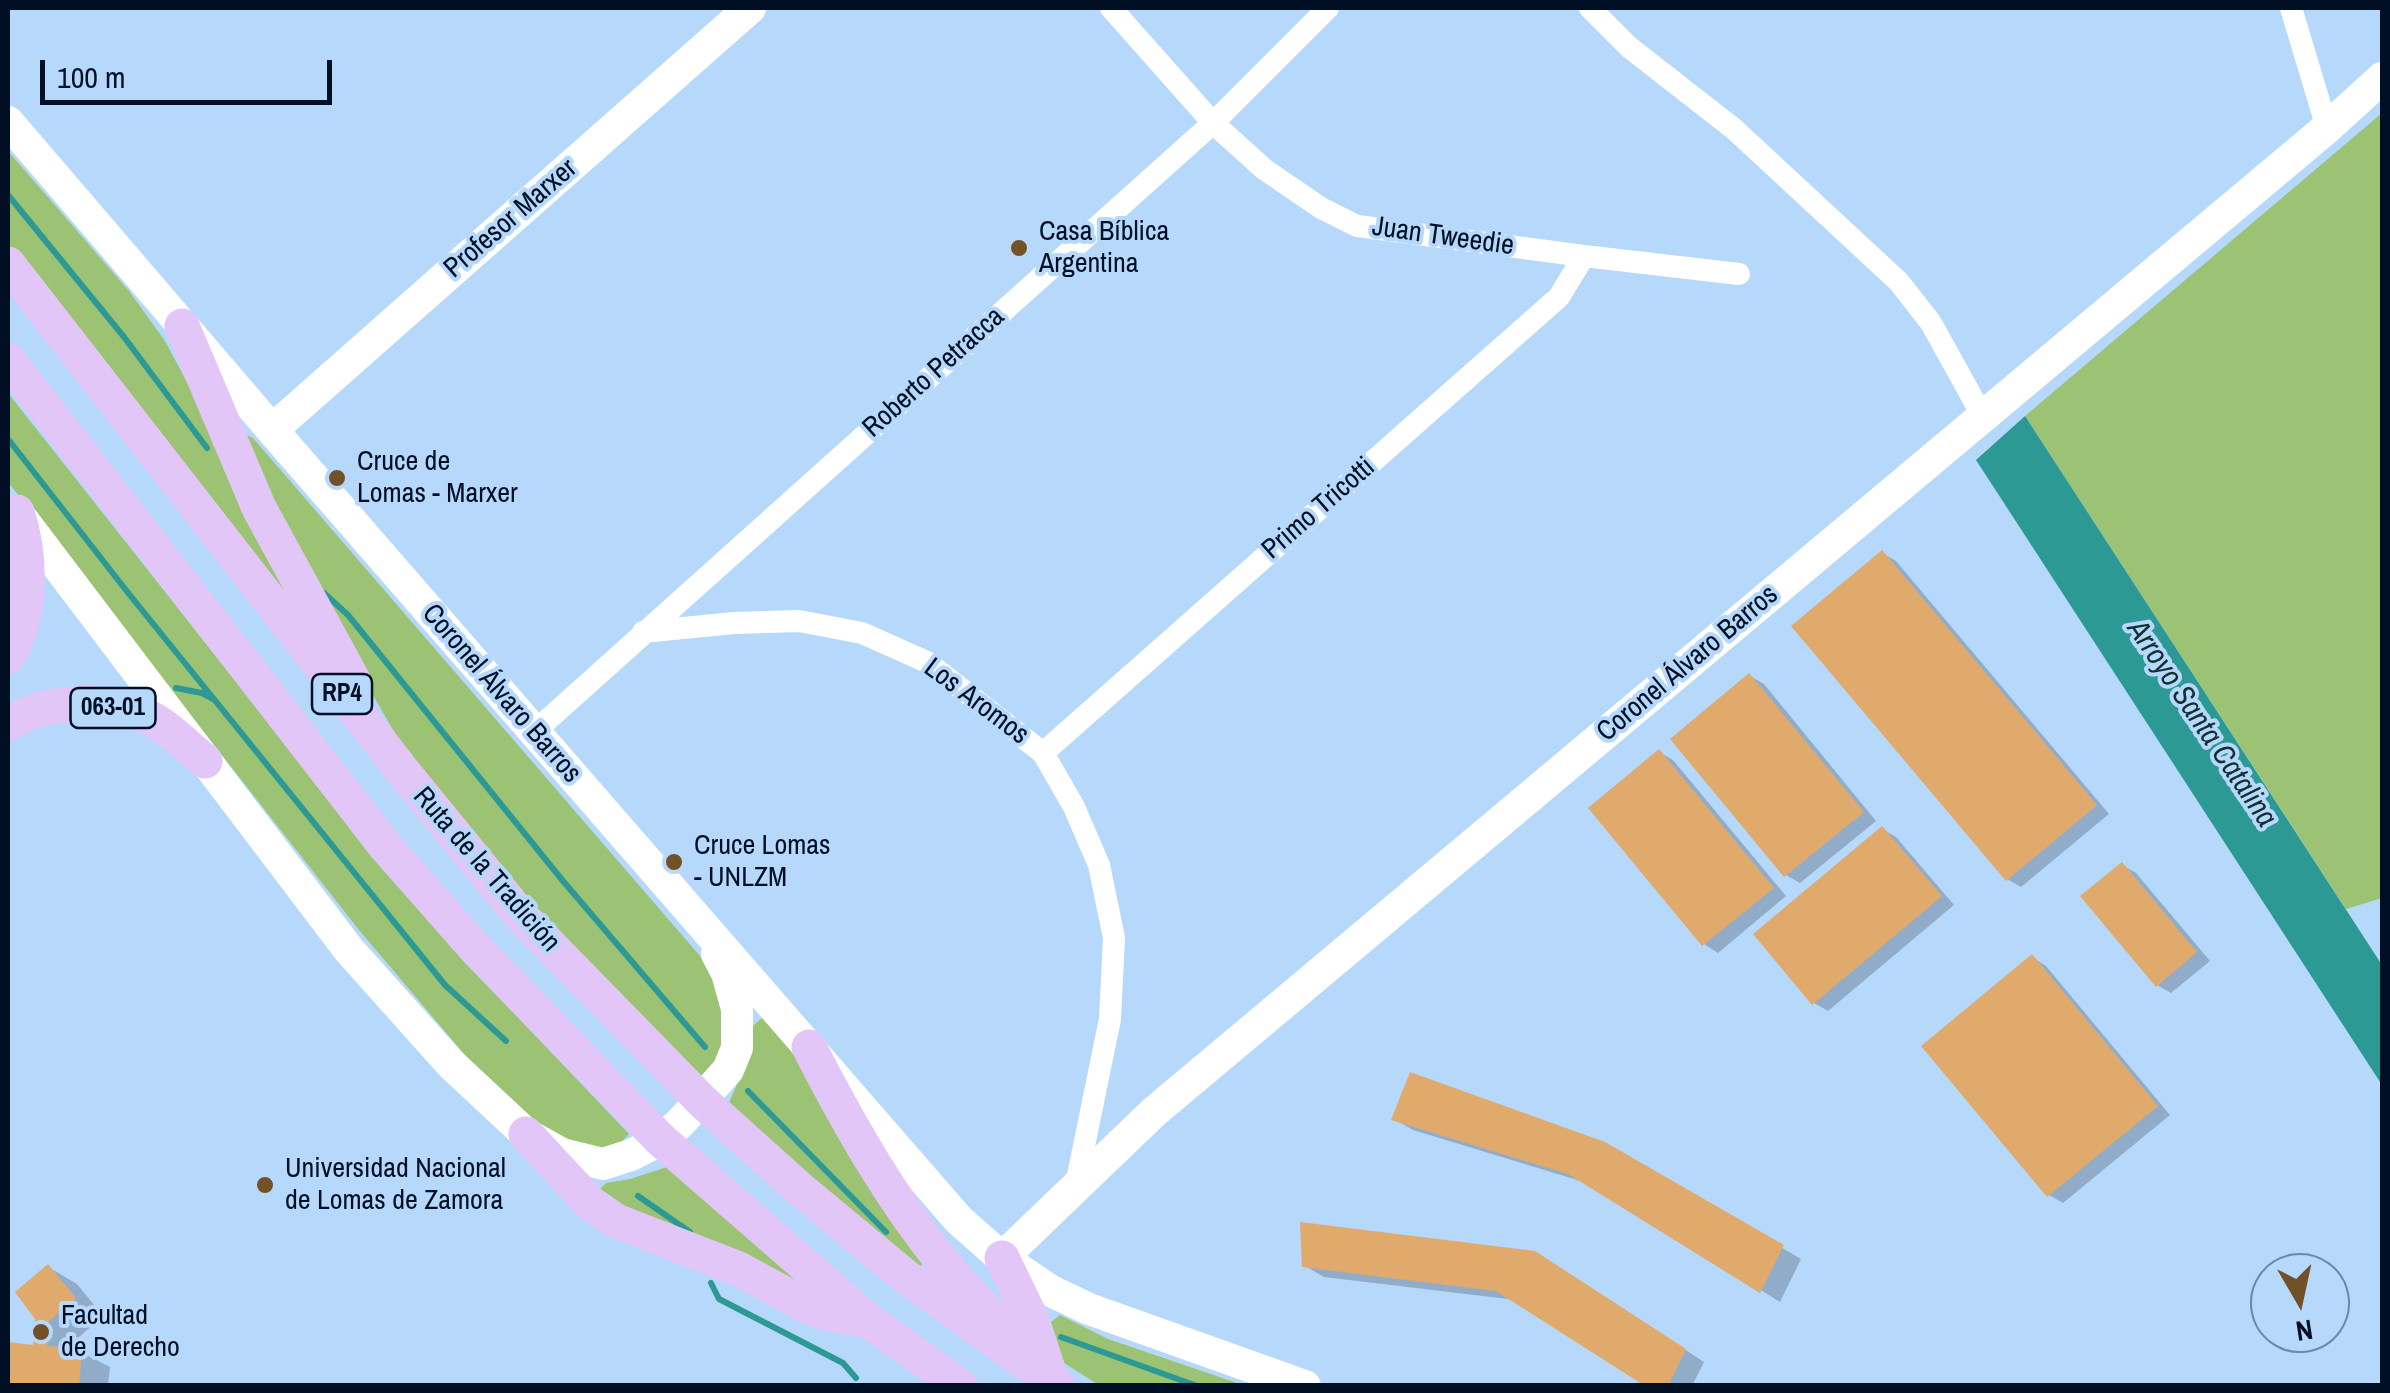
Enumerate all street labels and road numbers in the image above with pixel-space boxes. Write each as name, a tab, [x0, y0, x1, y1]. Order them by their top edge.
street label: Profesor Marxer	[438, 152, 584, 286]
street label: Juan Tweedie	[1370, 210, 1516, 264]
street label: Roberto Petracca	[856, 301, 1012, 445]
street label: Primo Tricotti	[1256, 451, 1382, 567]
street label: Coronel Álvaro Barros	[1591, 579, 1785, 749]
street label: Coronel Álvaro Barros	[414, 598, 588, 790]
street label: Los Aromos	[917, 652, 1035, 752]
road number: RP4	[312, 674, 372, 714]
road number: 063-01	[70, 688, 156, 728]
street label: Ruta de la Tradición	[405, 781, 567, 959]

